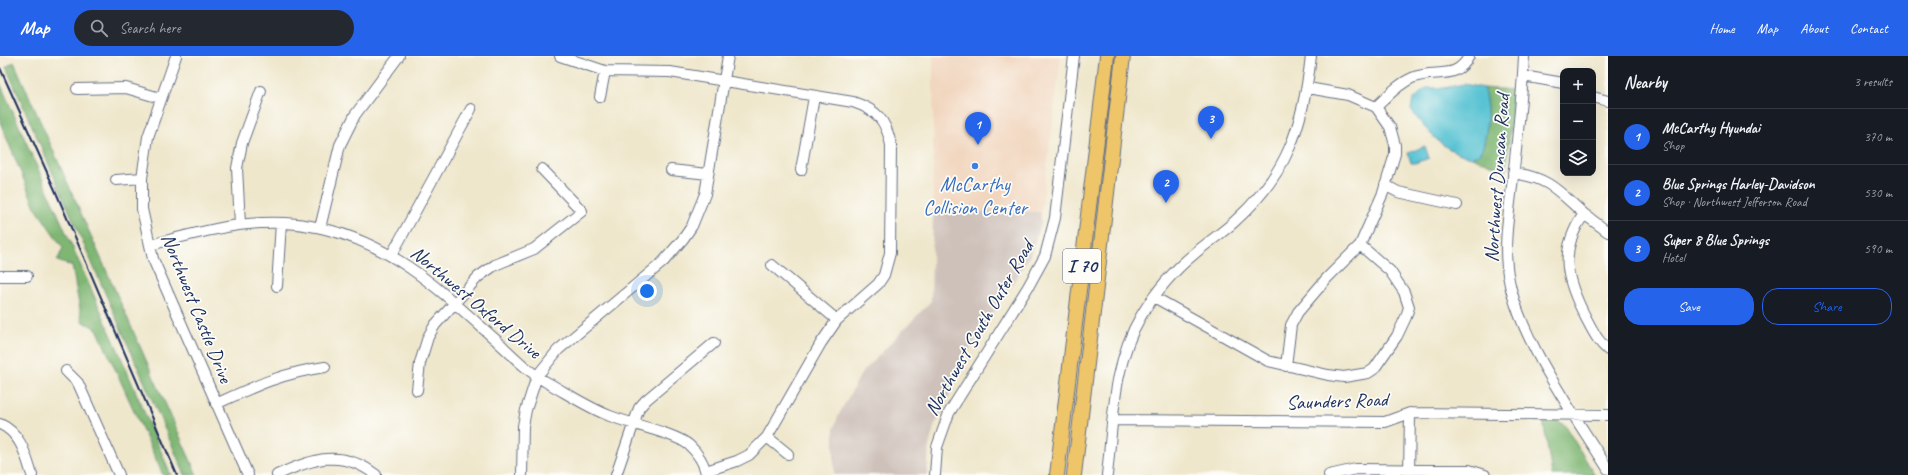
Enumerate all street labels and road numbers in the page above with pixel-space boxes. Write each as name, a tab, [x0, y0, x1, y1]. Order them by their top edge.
street label: Northwest Duncan Road	[1479, 90, 1516, 263]
street label: Northwest Castle Drive	[156, 230, 239, 388]
street label: Northwest South Outer Road	[919, 233, 1041, 420]
street label: Northwest Oxford Drive	[406, 240, 548, 365]
road number: I 70	[1063, 249, 1101, 283]
street label: Saunders Road	[1286, 387, 1391, 415]

